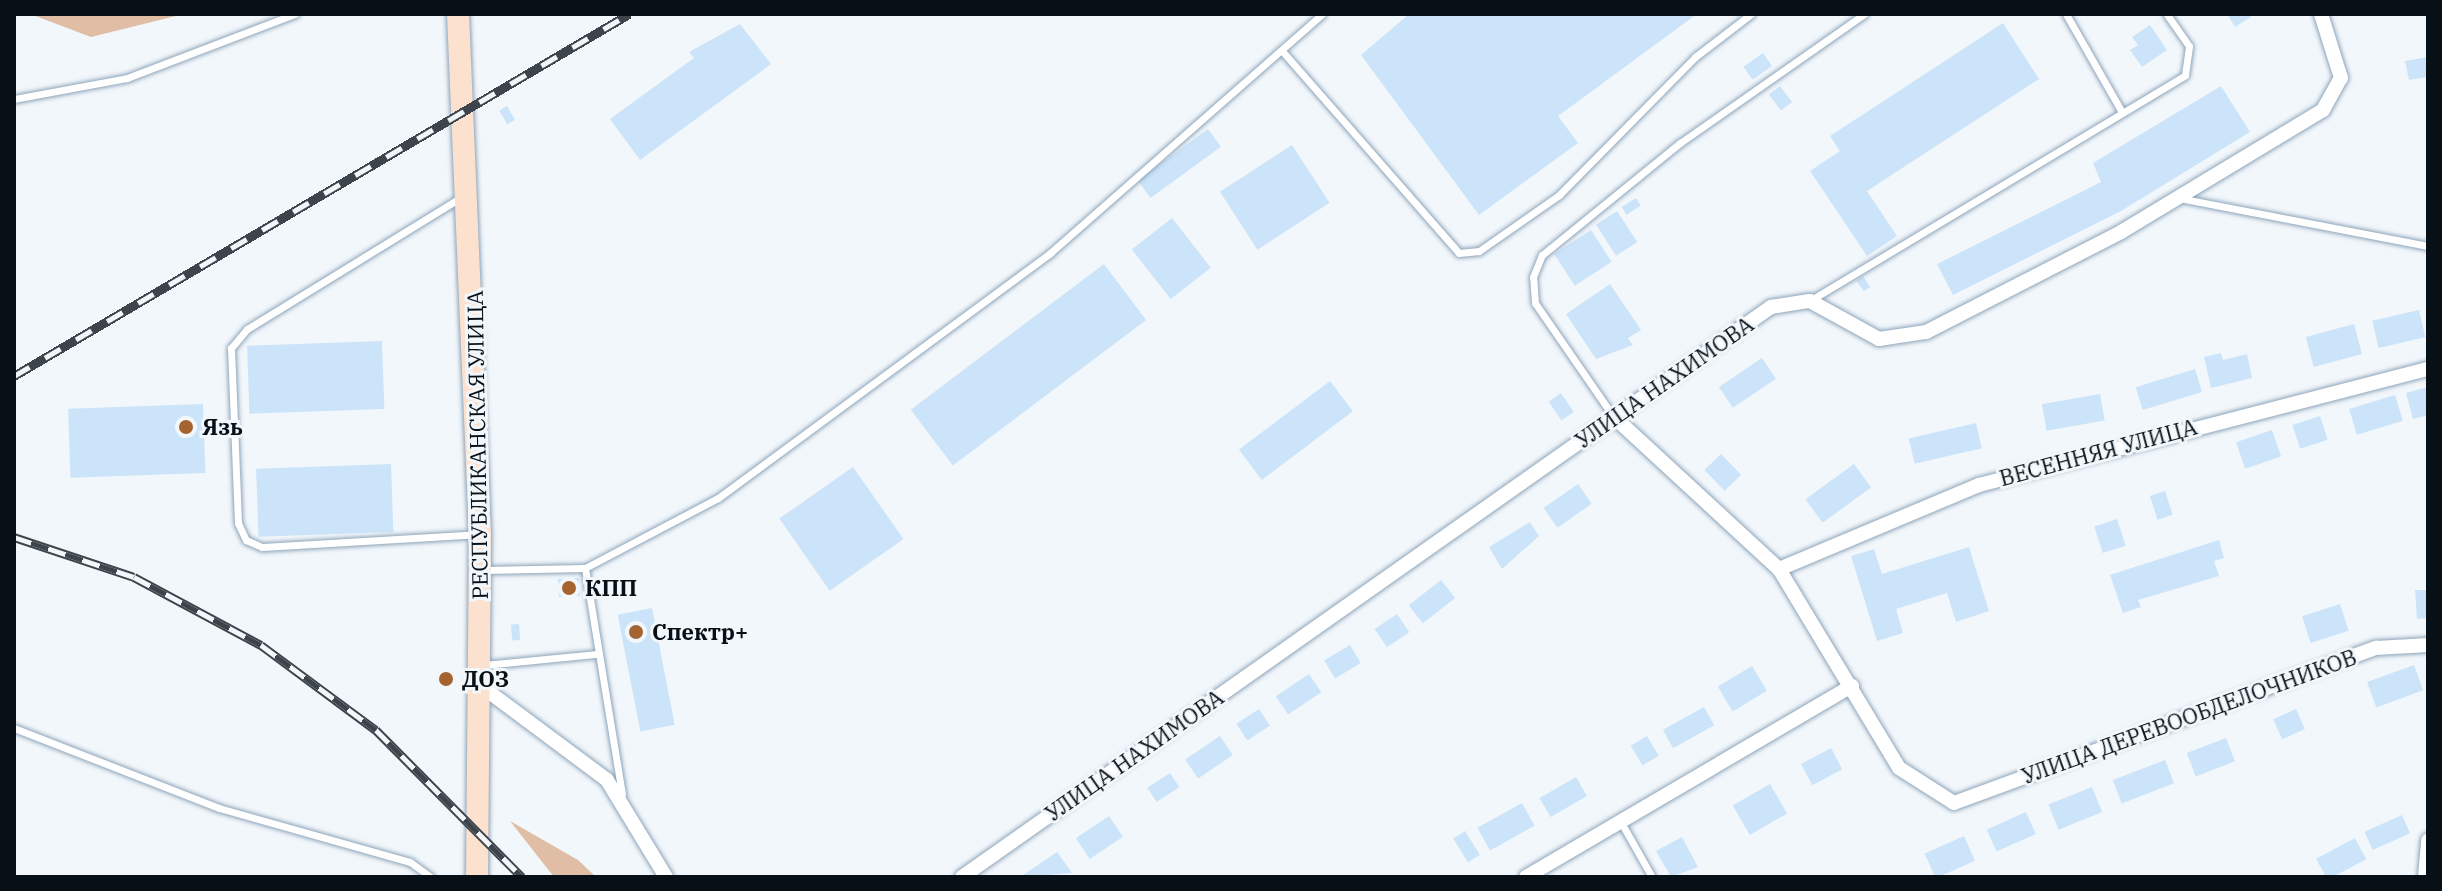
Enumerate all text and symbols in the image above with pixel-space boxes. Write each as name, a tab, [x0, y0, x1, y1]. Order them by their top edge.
street label: РЕСПУБЛИКАНСКАЯ УЛИЦА	[461, 290, 493, 600]
street label: УЛИЦА НАХИМОВА	[1570, 311, 1758, 453]
street label: ВЕСЕННЯЯ УЛИЦА	[1996, 413, 2200, 491]
place label: Язь	[202, 414, 243, 440]
marker: Язь	[177, 418, 195, 436]
place label: КПП	[585, 575, 637, 601]
marker: КПП	[560, 579, 578, 597]
place label: Спектр+	[652, 619, 748, 645]
marker: Спектр+	[627, 623, 645, 641]
street label: УЛИЦА ДЕРЕВООБДЕЛОЧНИКОВ	[2018, 643, 2360, 789]
place label: ДОЗ	[462, 666, 509, 692]
marker: ДОЗ	[437, 670, 455, 688]
street label: УЛИЦА НАХИМОВА	[1040, 684, 1228, 826]

